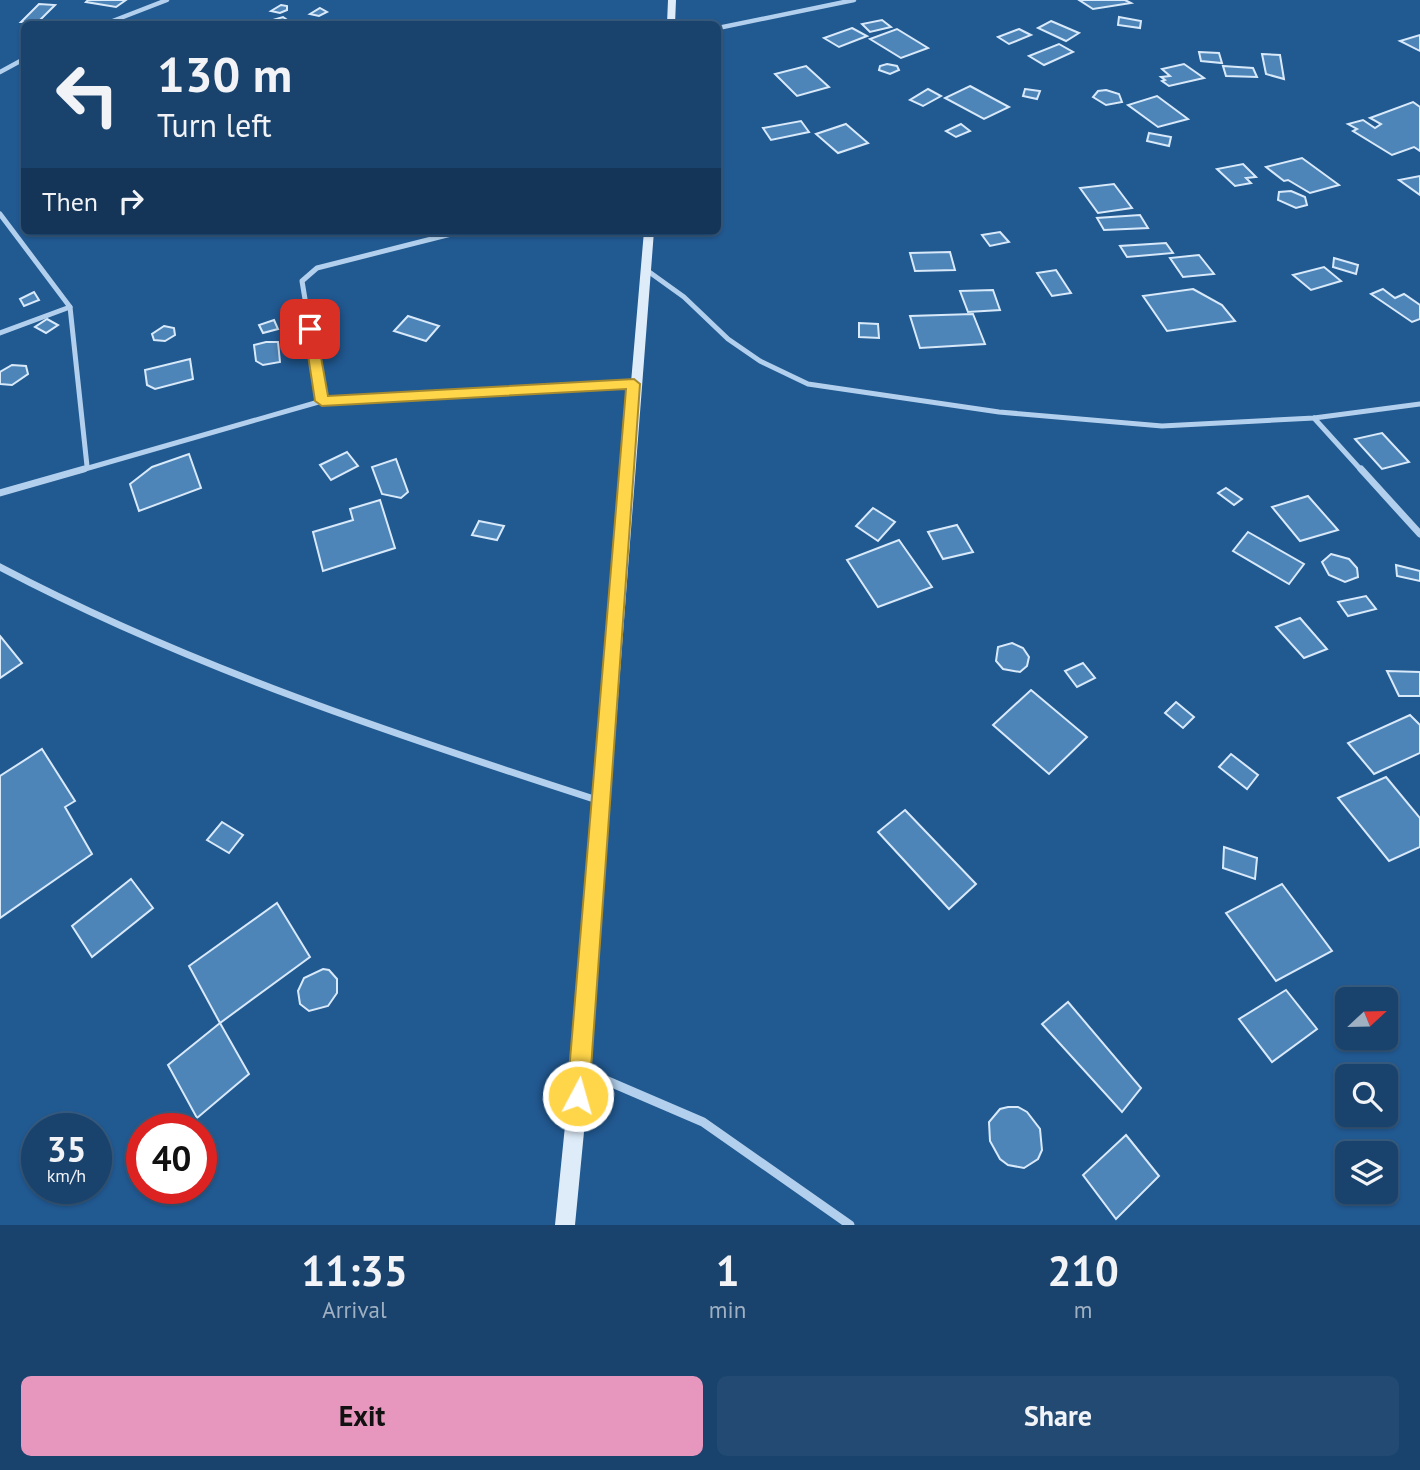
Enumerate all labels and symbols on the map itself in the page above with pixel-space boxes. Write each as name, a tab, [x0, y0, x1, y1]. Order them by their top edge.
pin	[280, 299, 340, 359]
north arrow	[1335, 987, 1398, 1050]
position arrow	[541, 1059, 615, 1133]
speed limit sign: 40	[126, 1113, 217, 1204]

